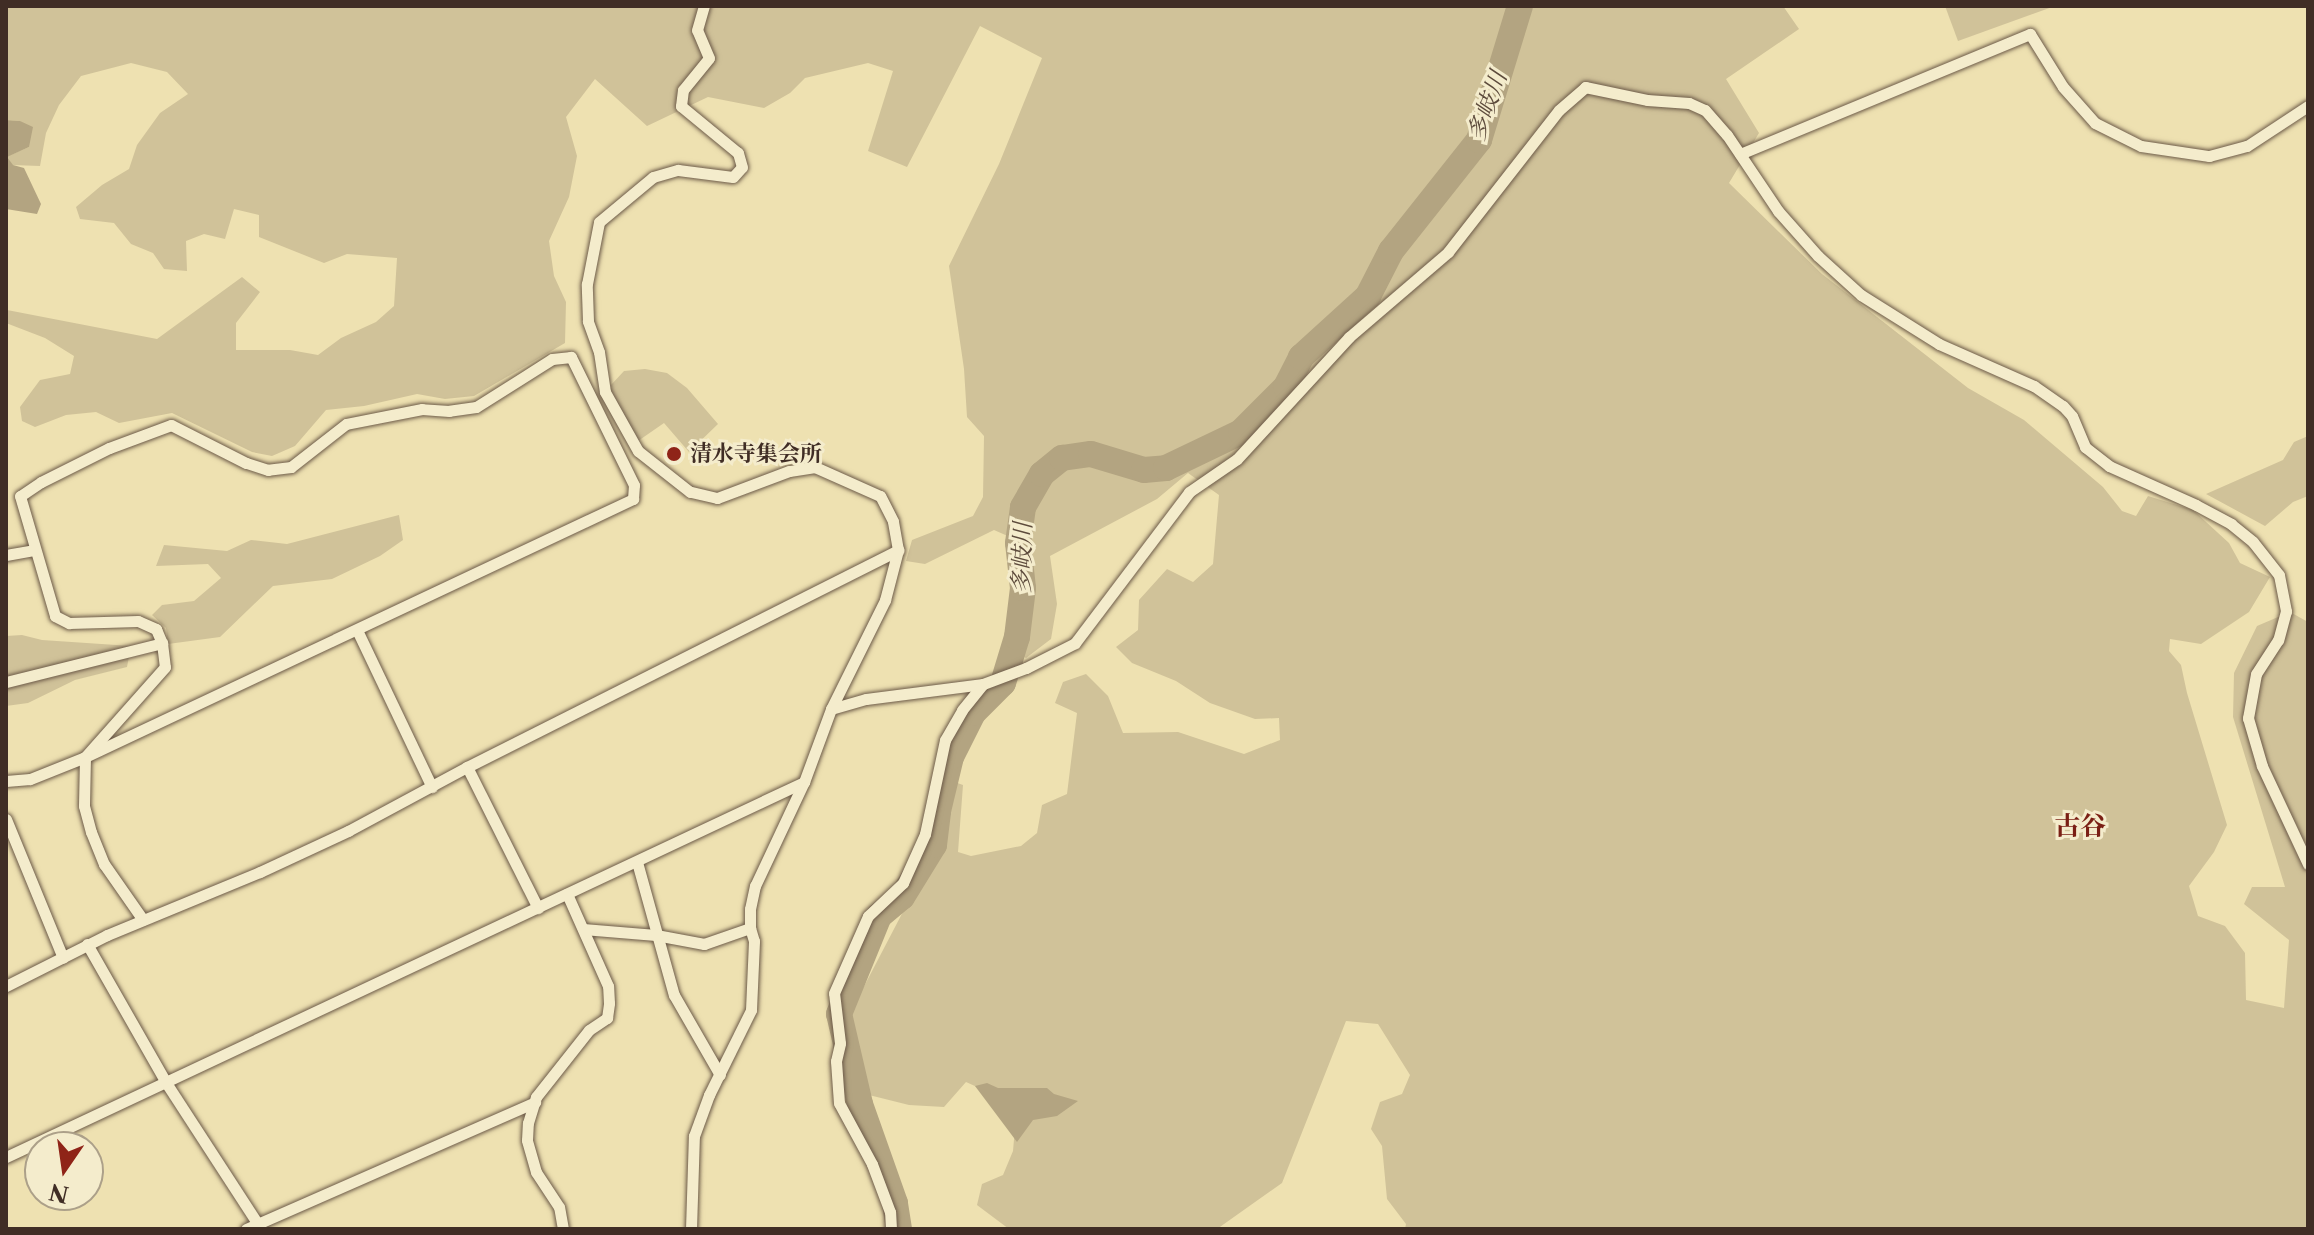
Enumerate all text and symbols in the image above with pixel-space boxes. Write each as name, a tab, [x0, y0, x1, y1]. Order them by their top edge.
water label: 多岐川	[1461, 67, 1513, 145]
place label: 清水寺集会所	[690, 441, 822, 467]
marker: 清水寺集会所	[665, 445, 683, 463]
water label: 多岐川	[1007, 522, 1037, 594]
district label: 古谷	[2054, 811, 2106, 843]
north arrow	[24, 1131, 104, 1211]
text: N	[47, 1178, 71, 1208]

